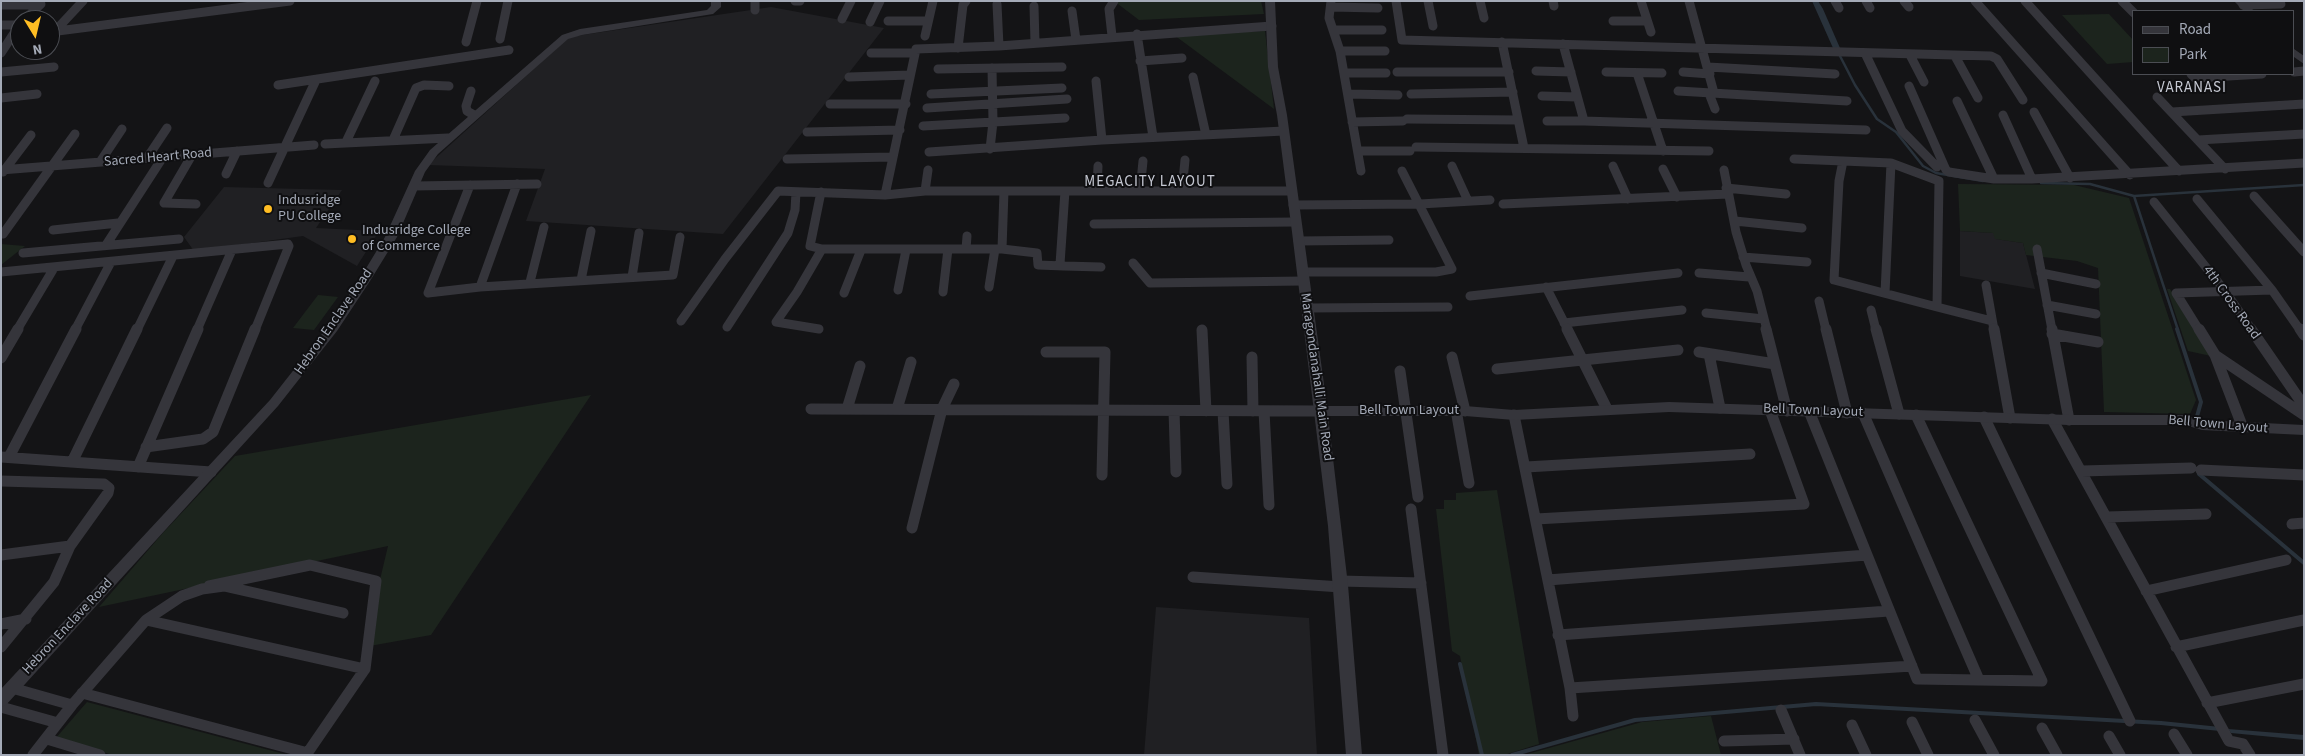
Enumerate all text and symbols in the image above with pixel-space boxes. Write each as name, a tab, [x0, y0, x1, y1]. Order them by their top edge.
north arrow	[10, 10, 60, 60]
legend	[2132, 10, 2295, 75]
text: Road	[2179, 19, 2211, 40]
text: N	[31, 38, 43, 59]
text: Park	[2179, 44, 2207, 65]
district label: VARANASI	[2156, 80, 2228, 98]
street label: Sacred Heart Road	[103, 145, 213, 171]
district label: MEGACITY LAYOUT	[1082, 174, 1218, 192]
place label: Indusridge PU College	[278, 193, 341, 226]
marker: Indusridge PU College	[262, 203, 274, 215]
place label: Indusridge College of Commerce	[362, 223, 471, 256]
marker: Indusridge College of Commerce	[346, 233, 358, 245]
street label: 4th Cross Road	[2199, 263, 2263, 343]
street label: Hebron Enclave Road	[291, 266, 377, 378]
street label: Maragondanahalli Main Road	[1296, 292, 1336, 462]
street label: Bell Town Layout	[1763, 401, 1863, 421]
street label: Bell Town Layout	[1359, 403, 1459, 419]
street label: Bell Town Layout	[2167, 412, 2269, 438]
street label: Hebron Enclave Road	[19, 576, 117, 678]

